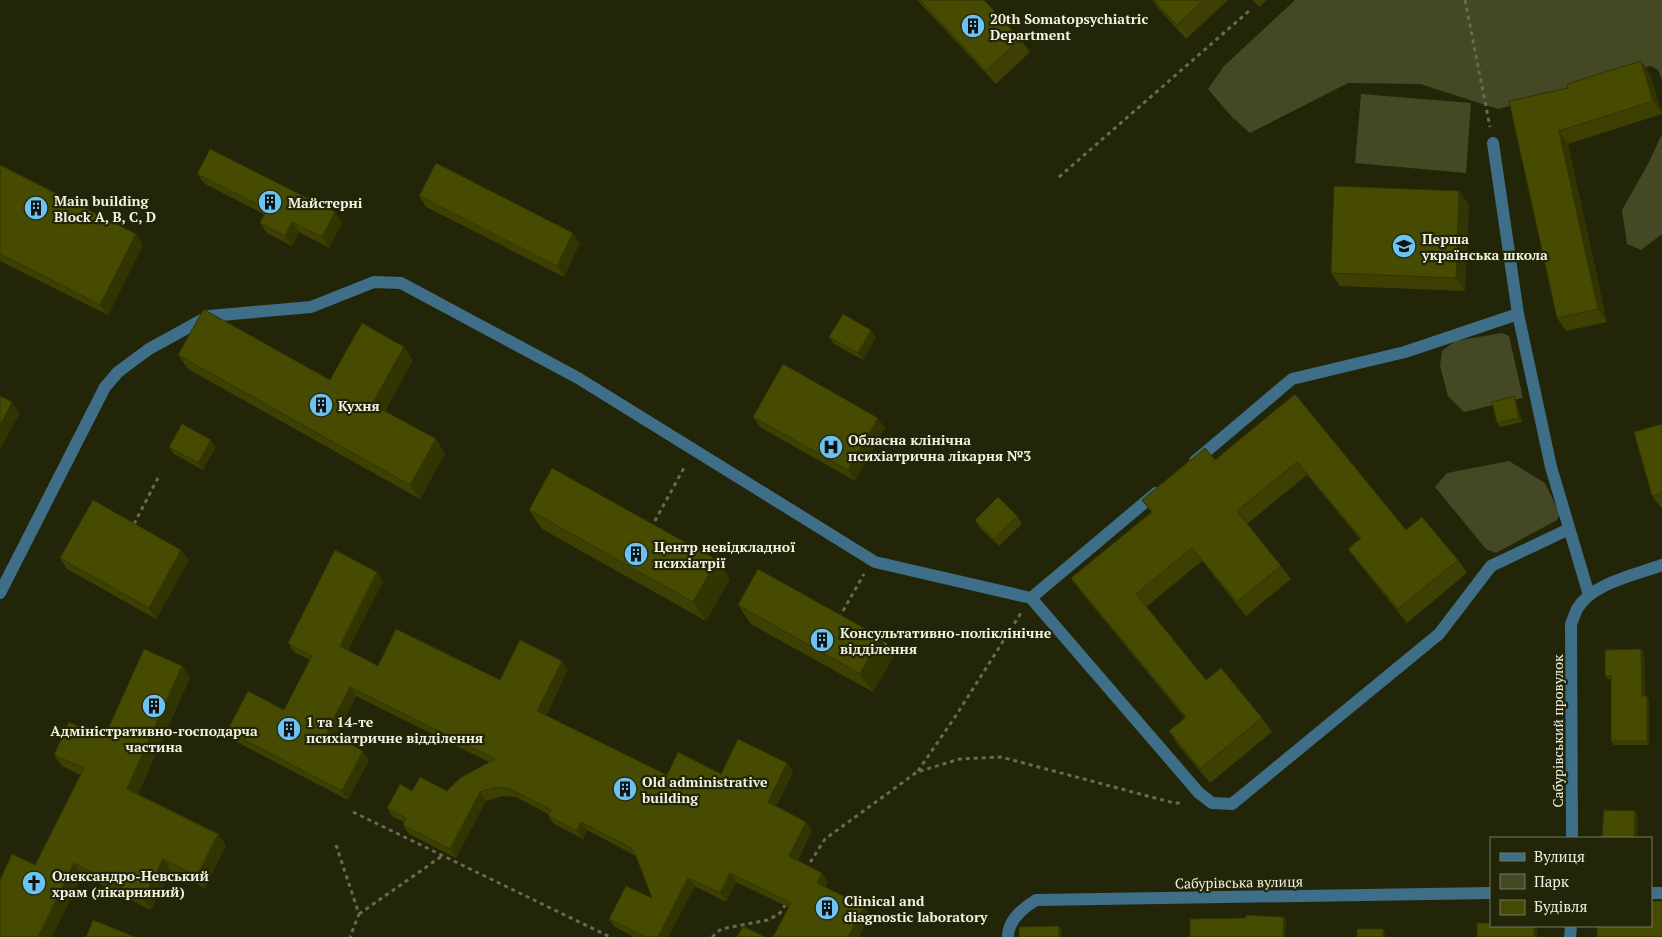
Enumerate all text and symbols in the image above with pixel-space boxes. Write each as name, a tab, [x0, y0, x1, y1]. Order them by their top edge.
place label: 20th Somatopsychiatric Department	[990, 9, 1148, 44]
building icon: 20th Somatopsychiatric Department	[960, 13, 986, 39]
building icon: Майстерні	[257, 189, 283, 215]
place label: Main building Block A, B, C, D	[54, 191, 156, 226]
place label: Майстерні	[288, 193, 363, 212]
building icon: Main building Block A, B, C, D	[23, 195, 49, 221]
place label: Перша українська школа	[1421, 229, 1548, 264]
school or university icon: Перша українська школа	[1391, 233, 1417, 259]
building icon: Кухня	[308, 392, 334, 418]
place label: Кухня	[338, 396, 380, 415]
place label: Обласна клінічна психіатрична лікарня №3	[848, 430, 1031, 465]
hospital icon: Обласна клінічна психіатрична лікарня №3	[818, 434, 844, 460]
place label: Центр невідкладної психіатрії	[654, 537, 795, 572]
building icon: Центр невідкладної психіатрії	[623, 541, 649, 567]
place label: Консультативно-поліклінічне відділення	[840, 623, 1052, 658]
building icon: Консультативно-поліклінічне відділення	[809, 627, 835, 653]
street label: Сабурівський провулок	[1548, 654, 1567, 808]
building icon: Адміністративно-господарча частина	[141, 693, 167, 719]
place label: 1 та 14-те психіатричне відділення	[306, 712, 483, 747]
building icon: 1 та 14-те психіатричне відділення	[276, 716, 302, 742]
place label: Адміністративно-господарча частина	[50, 721, 258, 756]
place label: Old administrative building	[641, 772, 768, 807]
building icon: Old administrative building	[612, 776, 638, 802]
legend	[1490, 837, 1652, 927]
text: Вулиця	[1534, 846, 1585, 866]
place label: Олександро-Невський храм (лікарняний)	[52, 866, 209, 901]
church icon: Олександро-Невський храм (лікарняний)	[21, 870, 47, 896]
street label: Сабурівська вулиця	[1175, 871, 1303, 893]
text: Парк	[1534, 871, 1570, 891]
place label: Clinical and diagnostic laboratory	[844, 891, 988, 926]
building icon: Clinical and diagnostic laboratory	[814, 895, 840, 921]
text: Будівля	[1534, 896, 1587, 916]

